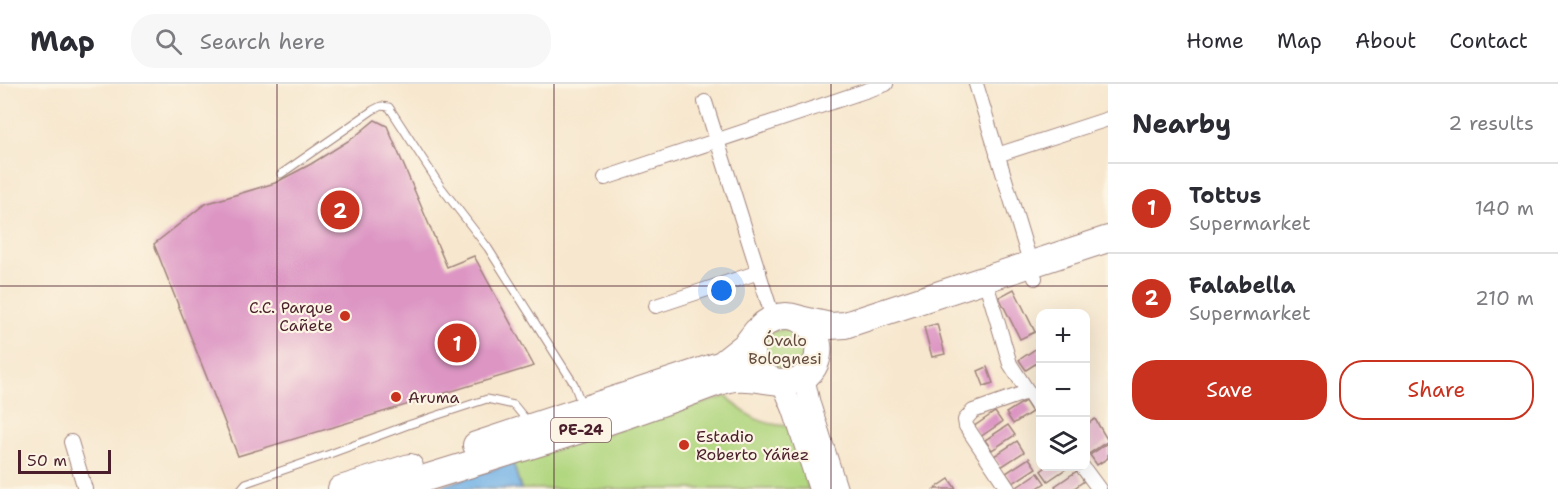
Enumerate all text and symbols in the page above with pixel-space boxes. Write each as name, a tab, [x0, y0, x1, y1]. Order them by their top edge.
search box	[131, 14, 551, 68]
text: Map	[30, 22, 95, 60]
icon: search	[152, 25, 185, 58]
text: Search here	[200, 27, 325, 56]
text: Home	[1186, 27, 1244, 55]
text: Map	[1277, 27, 1322, 55]
text: About	[1355, 27, 1416, 55]
text: Contact	[1449, 27, 1528, 55]
text: Nearby	[1132, 106, 1231, 141]
text: 2 results	[1448, 110, 1534, 136]
text: Tottus	[1189, 181, 1261, 210]
pin: 2	[320, 188, 360, 232]
text: 1	[1147, 195, 1156, 221]
text: 140 m	[1475, 195, 1534, 221]
text: Supermarket	[1189, 210, 1311, 236]
text: Falabella	[1189, 271, 1295, 300]
your location	[707, 276, 736, 305]
text: 2	[1145, 285, 1159, 311]
text: 210 m	[1475, 285, 1534, 311]
place label: C.C. Parque Cañete	[249, 297, 333, 336]
text: Supermarket	[1189, 300, 1311, 326]
marker: C.C. Parque Cañete	[338, 309, 352, 323]
map controls	[1036, 309, 1090, 471]
button: +	[1036, 309, 1090, 363]
pin: 1	[438, 320, 476, 366]
park label: Óvalo Bolognesi	[748, 330, 822, 369]
button: Save	[1132, 360, 1327, 420]
button: Share	[1339, 360, 1534, 420]
button: −	[1036, 363, 1090, 417]
place label: Aruma	[408, 387, 459, 408]
marker: Aruma	[389, 390, 403, 404]
button: layers	[1036, 417, 1090, 471]
road number: PE-24	[551, 418, 611, 442]
place label: Estadio Roberto Yáñez	[696, 426, 809, 465]
marker: Estadio Roberto Yáñez	[677, 438, 691, 452]
scale bar	[18, 447, 111, 474]
text: 50 m	[27, 450, 67, 471]

